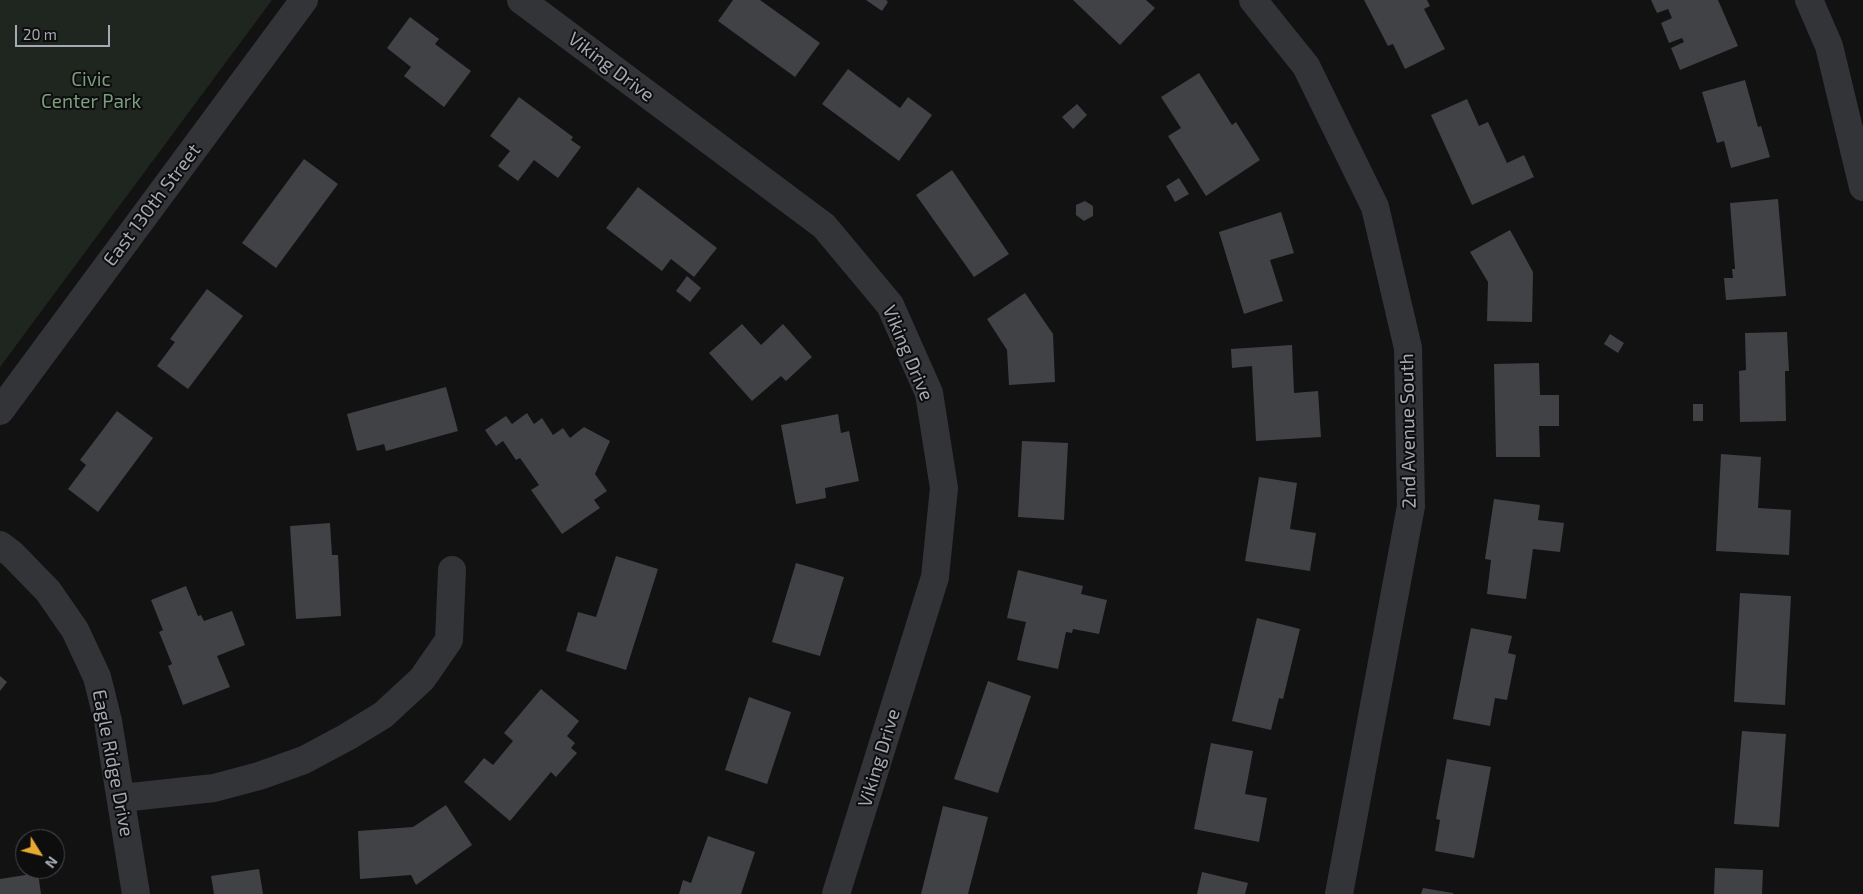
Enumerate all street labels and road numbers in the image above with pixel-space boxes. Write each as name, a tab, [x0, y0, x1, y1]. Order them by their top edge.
street label: Viking Drive	[564, 27, 658, 107]
street label: East 130th Street	[99, 139, 205, 271]
street label: Viking Drive	[878, 302, 938, 404]
street label: 2nd Avenue South	[1395, 353, 1421, 509]
street label: Eagle Ridge Drive	[88, 688, 138, 838]
street label: Viking Drive	[853, 706, 905, 810]

